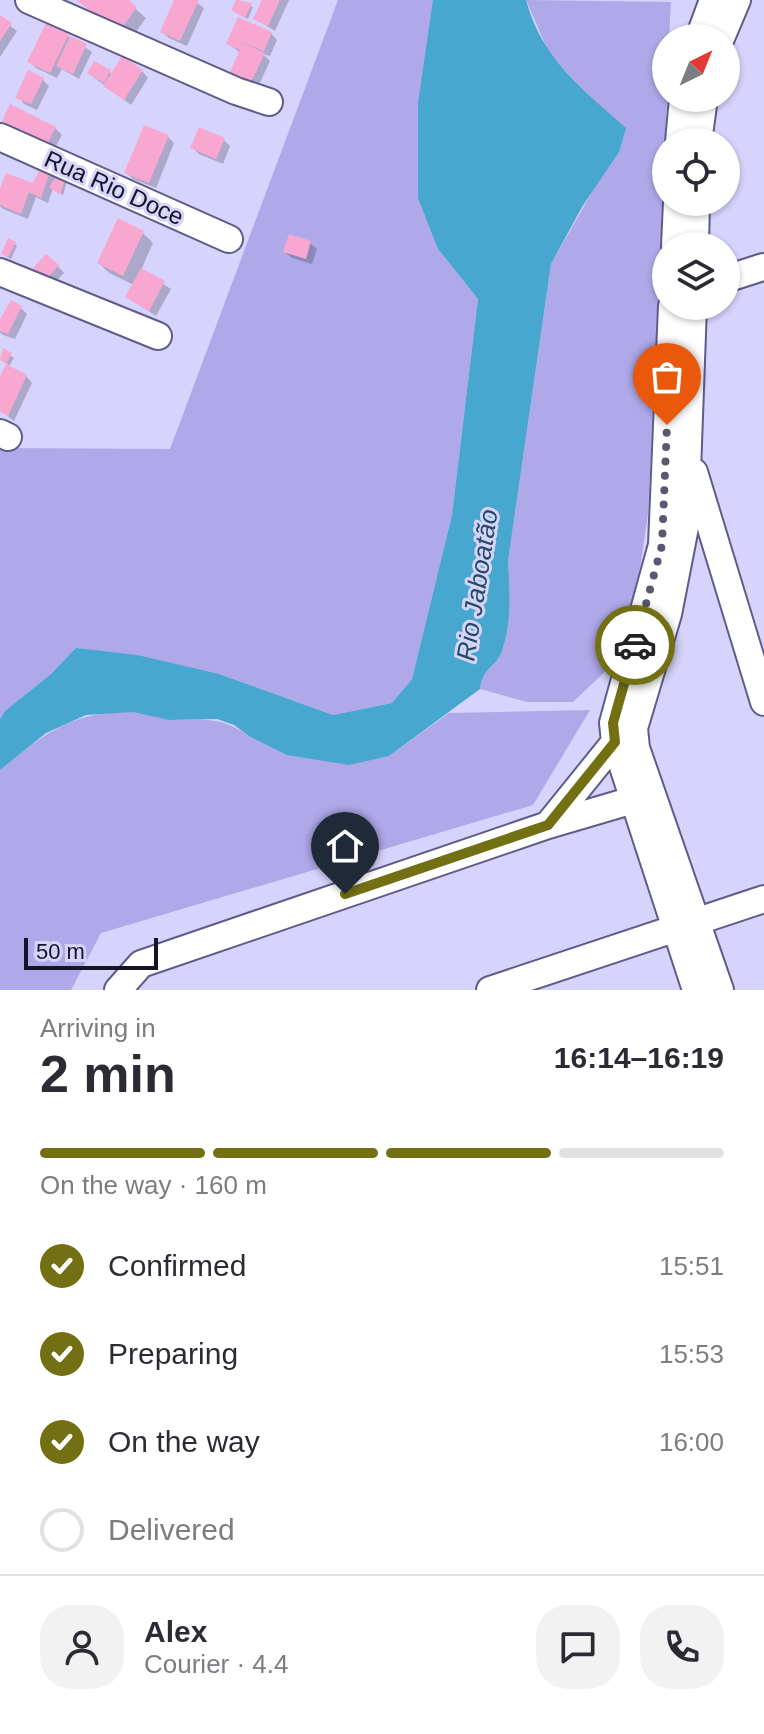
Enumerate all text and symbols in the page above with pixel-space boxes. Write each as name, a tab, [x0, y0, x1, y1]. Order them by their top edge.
north arrow	[652, 24, 740, 112]
map controls	[652, 24, 740, 320]
button: locate	[652, 128, 740, 216]
street label: Rua Rio Doce	[40, 145, 188, 230]
button: layers	[652, 232, 740, 320]
pin	[633, 343, 701, 425]
icon: bag	[645, 355, 689, 399]
water label: Rio Jaboatão	[450, 507, 504, 663]
courier	[595, 605, 675, 685]
icon: car	[613, 623, 657, 667]
pin	[311, 812, 379, 894]
icon: home	[323, 824, 367, 868]
scale bar	[24, 934, 158, 970]
text: 50 m	[36, 939, 85, 964]
text: Arriving in	[40, 1013, 156, 1043]
text: 16:14–16:19	[554, 1041, 724, 1074]
text: 2 min	[40, 1045, 176, 1103]
text: On the way · 160 m	[40, 1170, 267, 1200]
icon: check	[40, 1244, 84, 1288]
text: Confirmed	[108, 1249, 246, 1282]
text: 15:51	[659, 1251, 724, 1281]
icon: check	[40, 1332, 84, 1376]
text: Preparing	[108, 1337, 238, 1370]
text: 15:53	[659, 1339, 724, 1369]
icon: check	[40, 1420, 84, 1464]
text: On the way	[108, 1425, 260, 1458]
text: 16:00	[659, 1427, 724, 1457]
text: Delivered	[108, 1513, 235, 1546]
button: person	[40, 1605, 124, 1689]
button: chat	[536, 1605, 620, 1689]
button: phone	[640, 1605, 724, 1689]
text: Alex	[144, 1615, 207, 1648]
text: Courier · 4.4	[144, 1649, 289, 1679]

